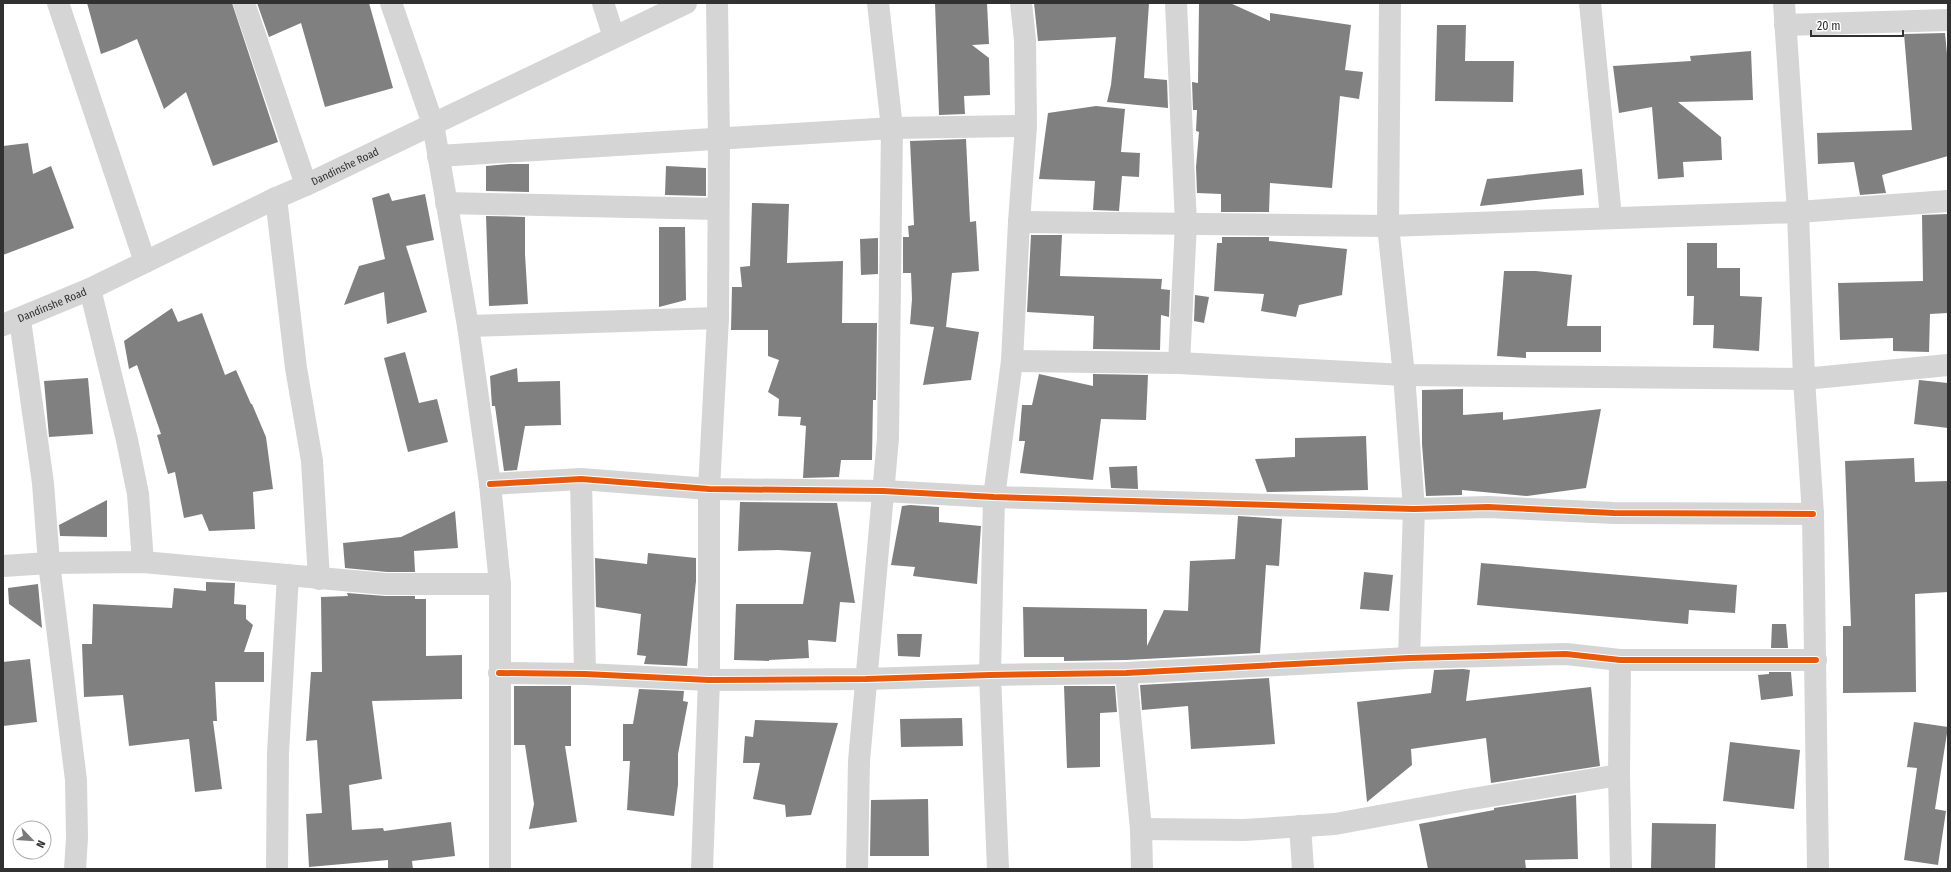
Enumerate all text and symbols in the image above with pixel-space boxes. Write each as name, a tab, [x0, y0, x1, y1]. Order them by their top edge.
scale bar	[1811, 12, 1903, 38]
text: 20 m	[1817, 19, 1841, 33]
street label: Dandinshe Road	[309, 145, 381, 189]
street label: Dandinshe Road	[16, 285, 89, 325]
north arrow	[12, 820, 52, 860]
text: N	[33, 838, 48, 850]

